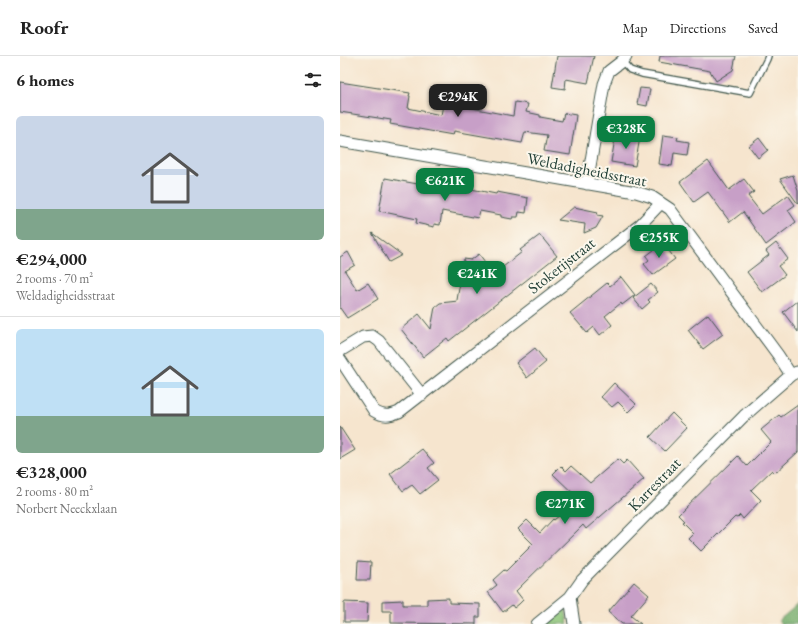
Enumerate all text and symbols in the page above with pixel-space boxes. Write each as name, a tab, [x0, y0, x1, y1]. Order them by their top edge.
text: Roofr	[20, 15, 68, 40]
text: Map	[622, 19, 648, 37]
text: Directions	[670, 19, 726, 37]
text: Saved	[748, 19, 778, 37]
text: 6 homes	[16, 69, 74, 91]
icon: filters	[302, 69, 324, 91]
pin: €294K	[430, 84, 486, 118]
text: €294K	[438, 88, 478, 105]
pin: €328K	[598, 116, 654, 150]
text: €328K	[606, 120, 646, 137]
icon: home	[134, 142, 206, 214]
street label: Weldadigheidsstraat	[525, 148, 649, 191]
pin: €621K	[417, 168, 473, 202]
text: €621K	[425, 172, 465, 189]
pin: €255K	[631, 225, 687, 259]
text: €255K	[639, 229, 679, 246]
street label: Stokerijstraat	[523, 232, 599, 298]
text: €294,000	[16, 248, 87, 270]
pin: €241K	[449, 261, 505, 295]
text: €241K	[457, 265, 497, 282]
text: 2 rooms · 70 m²	[16, 270, 93, 287]
text: Weldadigheidsstraat	[16, 287, 115, 304]
icon: home	[134, 355, 206, 427]
street label: Karrestraat	[623, 453, 685, 516]
text: €328,000	[16, 461, 87, 483]
text: 2 rooms · 80 m²	[16, 483, 93, 500]
pin: €271K	[537, 491, 593, 525]
text: €271K	[545, 495, 585, 512]
text: Norbert Neeckxlaan	[16, 500, 117, 517]

